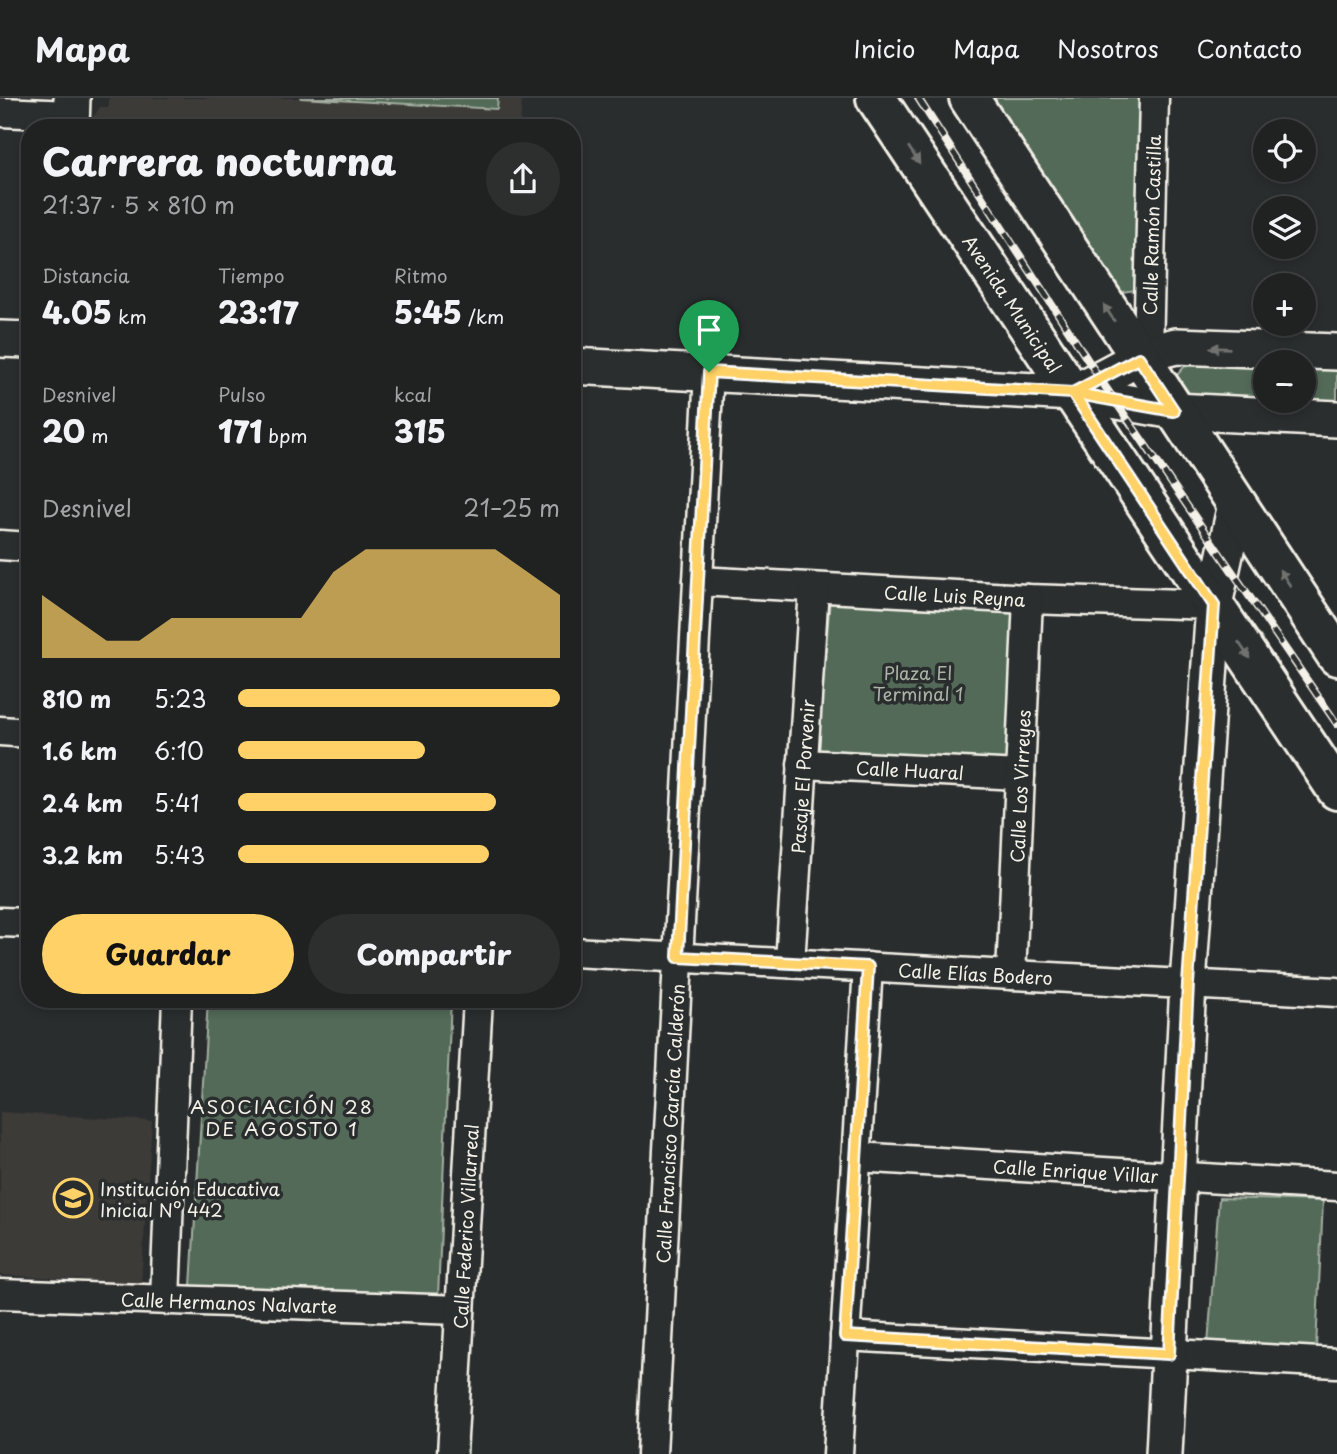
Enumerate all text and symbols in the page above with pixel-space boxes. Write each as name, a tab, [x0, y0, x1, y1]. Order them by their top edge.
text: Mapa	[35, 23, 130, 73]
text: Inicio	[854, 30, 915, 66]
text: Mapa	[953, 30, 1019, 66]
text: Nosotros	[1057, 30, 1159, 66]
text: Contacto	[1197, 30, 1302, 66]
map controls	[1253, 119, 1316, 413]
button: locate	[1253, 119, 1316, 182]
text: Carrera nocturna	[42, 132, 397, 189]
street label: Calle Ramón Castilla	[1135, 134, 1167, 316]
button: share	[486, 142, 560, 216]
one-way arrow	[907, 146, 921, 164]
text: 21:37 · 5 × 810 m	[42, 187, 235, 222]
button: layers	[1253, 196, 1316, 259]
street label: Avenida Municipal	[957, 229, 1069, 378]
text: Distancia	[42, 261, 130, 289]
text: Tiempo	[218, 261, 285, 289]
text: Ritmo	[394, 261, 448, 289]
button: +	[1253, 273, 1316, 336]
text: 4.05	[42, 289, 112, 334]
text: 23:17	[218, 289, 298, 334]
text: 5:45	[394, 289, 462, 334]
pin	[679, 300, 739, 372]
text: km	[112, 302, 147, 330]
text: /km	[462, 302, 504, 330]
one-way arrow	[1103, 303, 1116, 322]
icon: arrive	[690, 311, 728, 349]
one-way arrow	[1209, 342, 1231, 353]
button: −	[1253, 350, 1316, 413]
text: Desnivel	[42, 380, 116, 408]
text: Pulso	[218, 380, 266, 408]
text: kcal	[394, 380, 432, 408]
text: 20	[42, 408, 85, 453]
text: 171	[218, 408, 262, 453]
text: 315	[394, 408, 446, 453]
text: m	[85, 421, 108, 449]
text: bpm	[262, 421, 308, 449]
text: Desnivel	[42, 490, 132, 525]
text: 21–25 m	[463, 490, 560, 525]
one-way arrow	[1279, 569, 1292, 588]
street label: Calle Luis Reyna	[883, 578, 1027, 612]
one-way arrow	[1237, 641, 1251, 659]
park label: Plaza El Terminal 1	[873, 659, 963, 707]
text: 810 m	[42, 681, 111, 716]
text: 5:23	[154, 681, 207, 716]
street label: Pasaje El Porvenir	[784, 698, 820, 854]
street label: Calle Los Virreyes	[1003, 709, 1036, 863]
text: 1.6 km	[42, 733, 117, 768]
text: 6:10	[154, 733, 204, 768]
street label: Calle Huaral	[855, 753, 965, 786]
text: 2.4 km	[42, 785, 123, 820]
text: 5:41	[154, 785, 200, 820]
text: 3.2 km	[42, 837, 123, 872]
text: 5:43	[154, 837, 205, 872]
button: Guardar	[42, 914, 294, 994]
button: Compartir	[308, 914, 560, 994]
street label: Calle Elías Bodero	[898, 956, 1053, 991]
street label: Calle Francisco García Calderón	[649, 983, 690, 1264]
district label: ASOCIACIÓN 28 DE AGOSTO 1	[190, 1092, 374, 1142]
street label: Calle Federico Villarreal	[446, 1123, 484, 1330]
street label: Calle Enrique Villar	[992, 1152, 1159, 1189]
place label: Institución Educativa Inicial Nº 442	[100, 1175, 280, 1223]
school or university icon: Institución Educativa Inicial Nº 442	[52, 1177, 94, 1219]
street label: Calle Hermanos Nalvarte	[120, 1285, 337, 1319]

